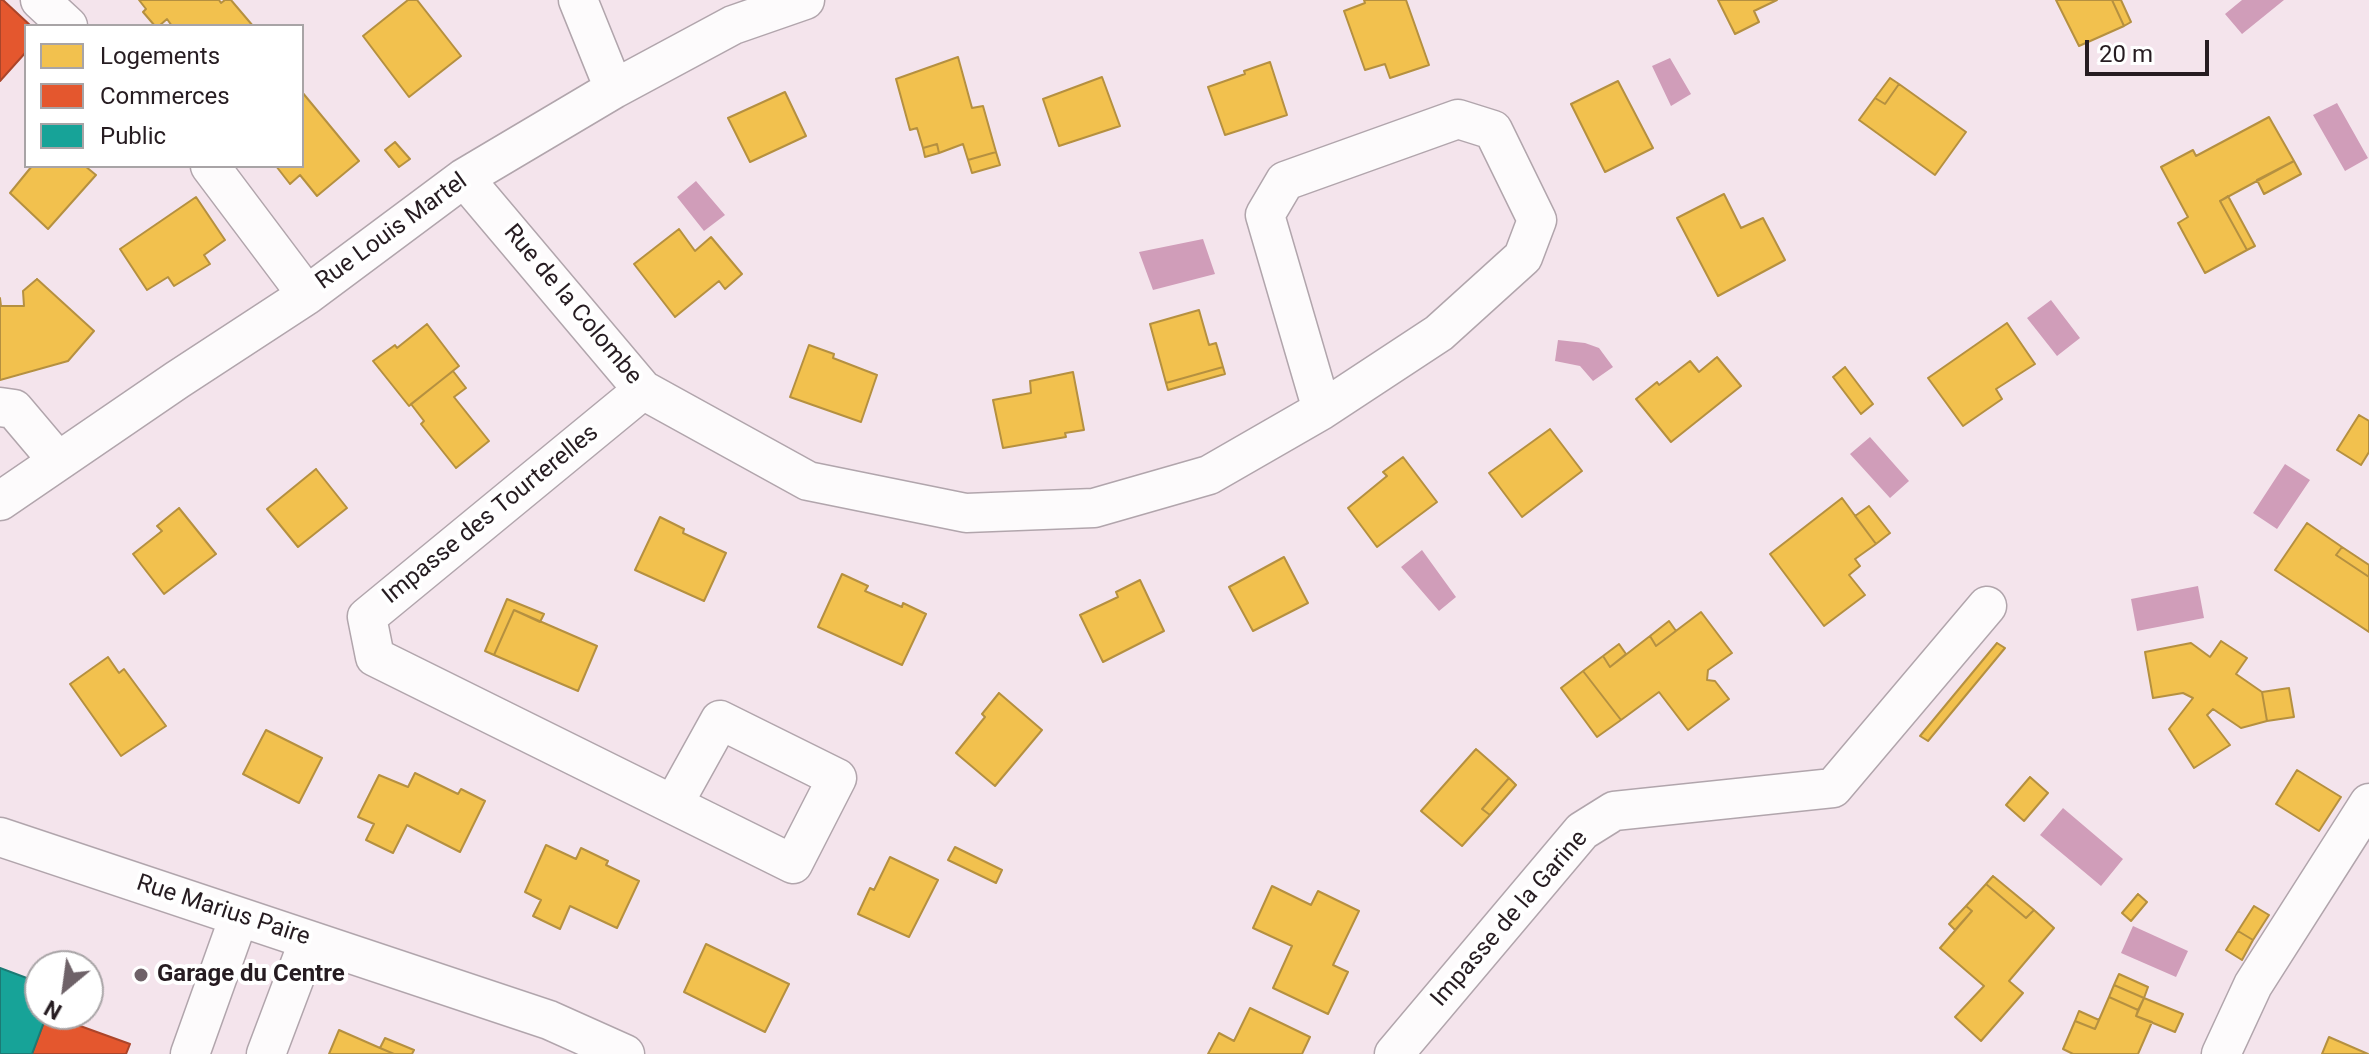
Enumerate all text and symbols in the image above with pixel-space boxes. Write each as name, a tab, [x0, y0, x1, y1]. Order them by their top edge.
legend	[24, 24, 304, 168]
scale bar	[2089, 24, 2213, 74]
text: 20 m	[2099, 40, 2153, 68]
text: Logements	[100, 42, 220, 70]
text: Commerces	[100, 82, 230, 110]
text: Public	[100, 122, 166, 150]
street label: Rue Louis Martel	[311, 167, 473, 297]
street label: Rue de la Colombe	[497, 219, 647, 391]
street label: Impasse des Tourterelles	[377, 419, 605, 611]
street label: Impasse de la Garine	[1426, 825, 1594, 1013]
street label: Rue Marius Paire	[133, 869, 313, 953]
north arrow	[24, 950, 104, 1030]
place label: Garage du Centre	[157, 961, 345, 989]
marker: Garage du Centre	[132, 966, 150, 984]
text: N	[40, 995, 66, 1024]

